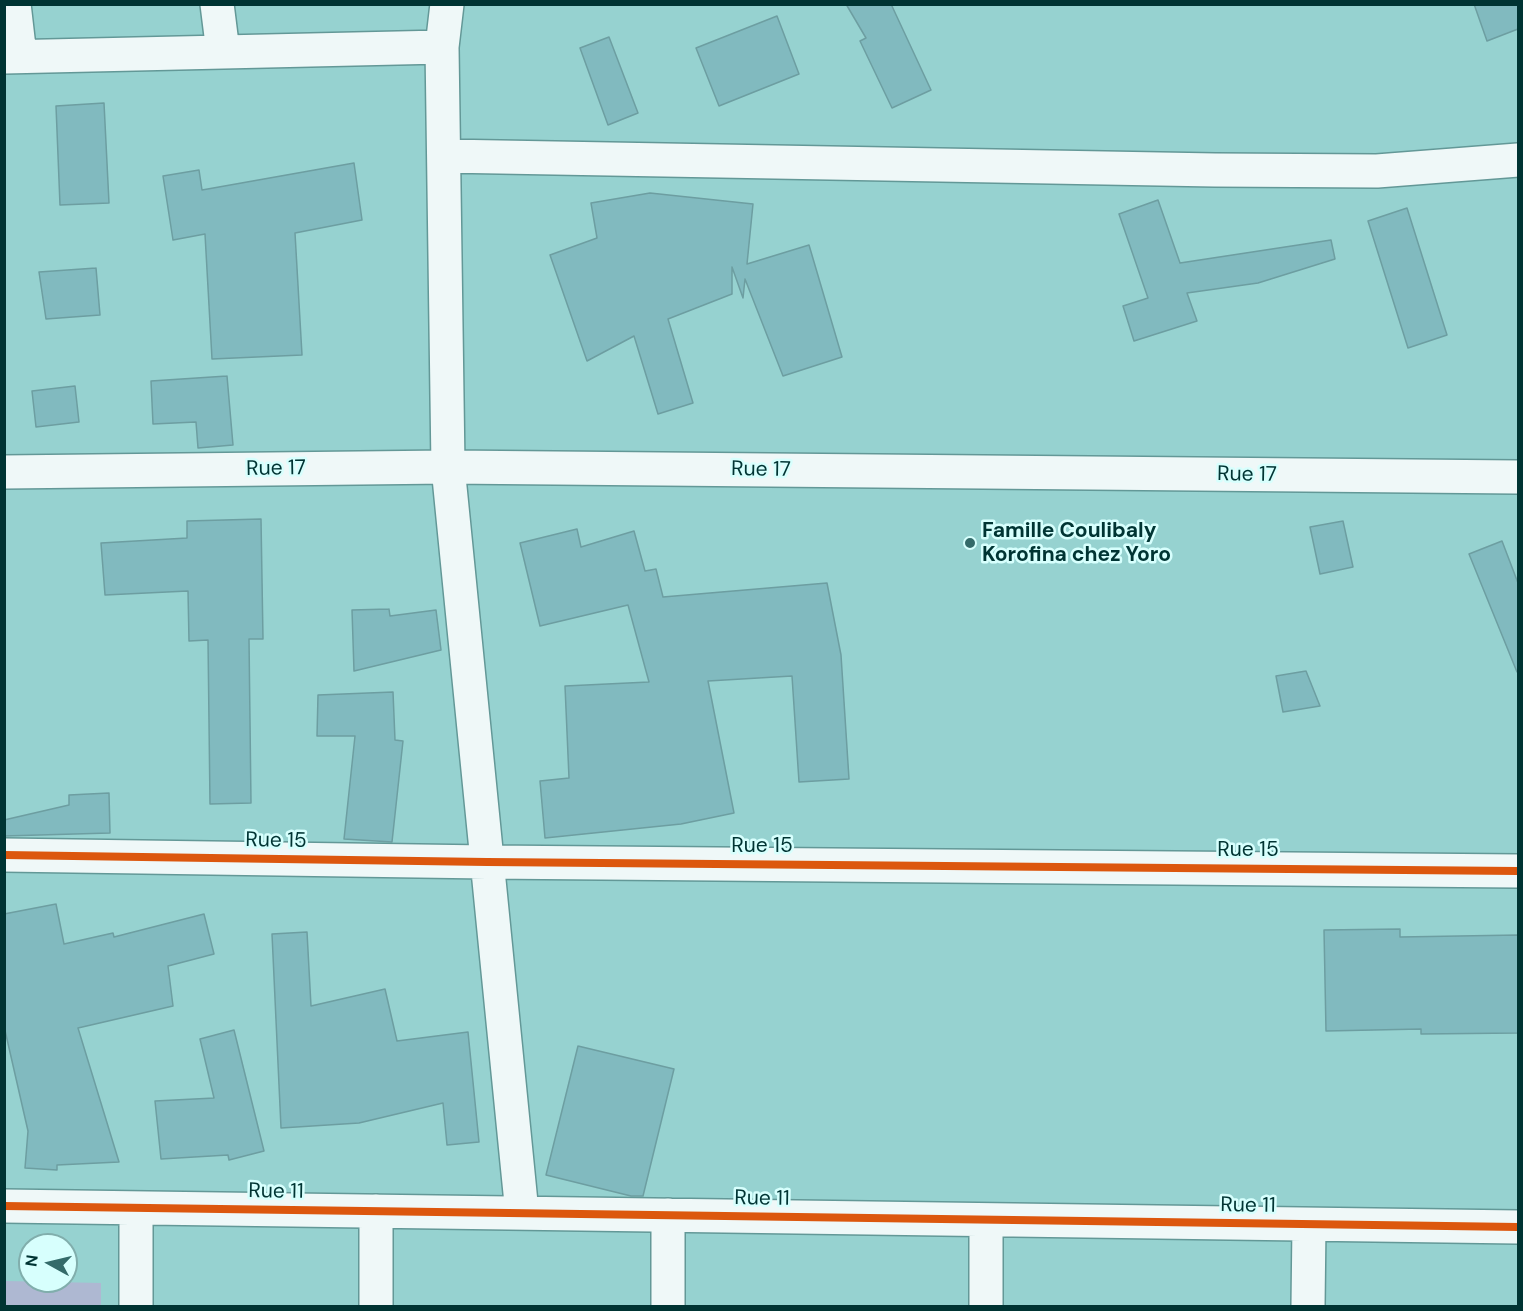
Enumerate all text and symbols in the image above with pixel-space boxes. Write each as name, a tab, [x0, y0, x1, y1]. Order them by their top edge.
street label: Rue 17	[246, 456, 306, 482]
street label: Rue 17	[731, 457, 791, 483]
street label: Rue 17	[1217, 462, 1277, 488]
place label: Famille Coulibaly Korofina chez Yoro	[982, 518, 1171, 568]
marker: Famille Coulibaly Korofina chez Yoro	[963, 536, 977, 550]
street label: Rue 15	[245, 828, 307, 854]
street label: Rue 15	[731, 833, 793, 859]
street label: Rue 15	[1217, 837, 1279, 863]
street label: Rue 11	[248, 1179, 304, 1205]
street label: Rue 11	[734, 1186, 790, 1212]
street label: Rue 11	[1220, 1193, 1276, 1219]
north arrow	[18, 1233, 78, 1293]
text: N	[20, 1253, 43, 1268]

